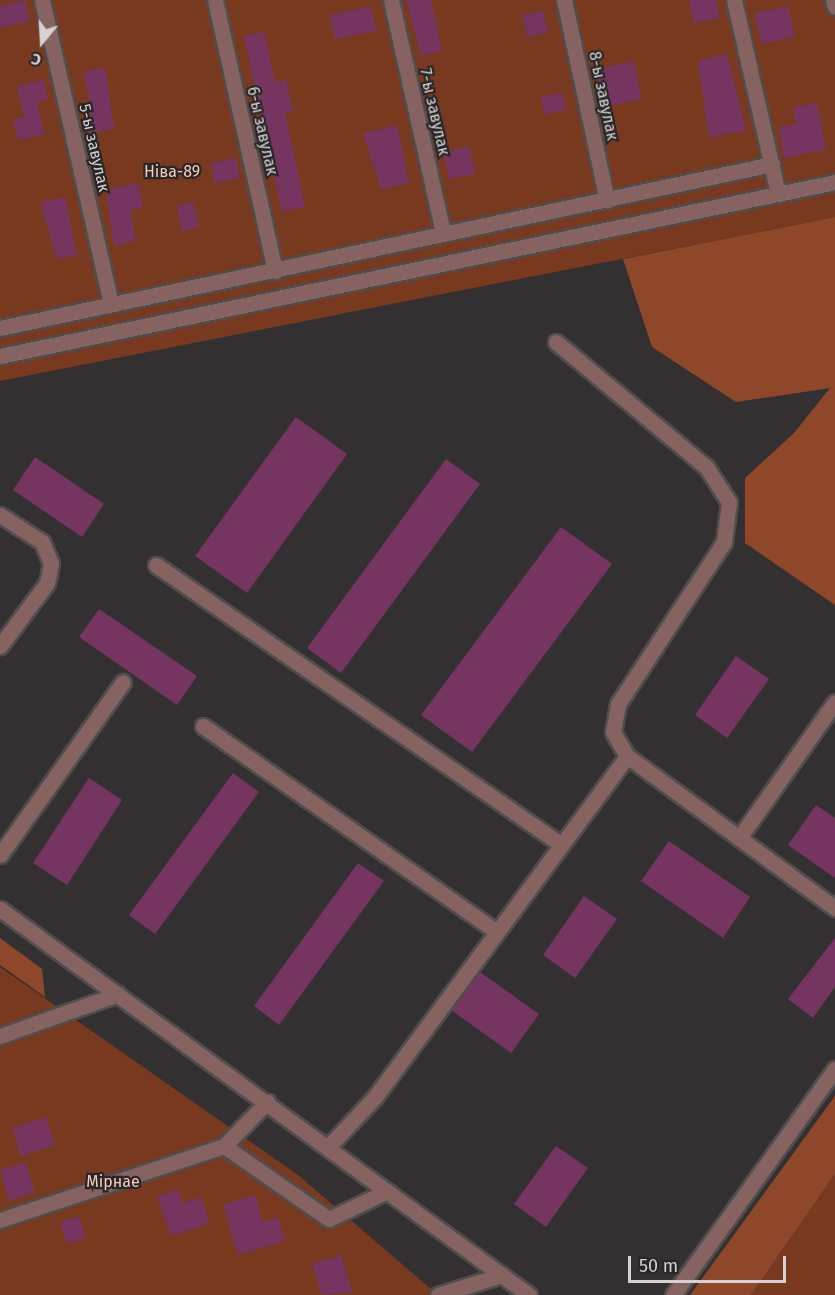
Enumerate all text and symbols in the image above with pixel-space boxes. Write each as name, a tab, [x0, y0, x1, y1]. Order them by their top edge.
north arrow	[12, 12, 72, 72]
text: С	[29, 49, 44, 70]
street label: 8-ы завулак	[584, 50, 622, 142]
street label: 7-ы завулак	[415, 67, 453, 157]
street label: 6-ы завулак	[242, 85, 282, 177]
street label: 5-ы завулак	[75, 102, 113, 194]
park label: Ніва-89	[144, 162, 200, 182]
park label: Мірнае	[86, 1172, 140, 1192]
scale bar	[631, 1244, 788, 1282]
text: 50 m	[639, 1255, 678, 1277]

